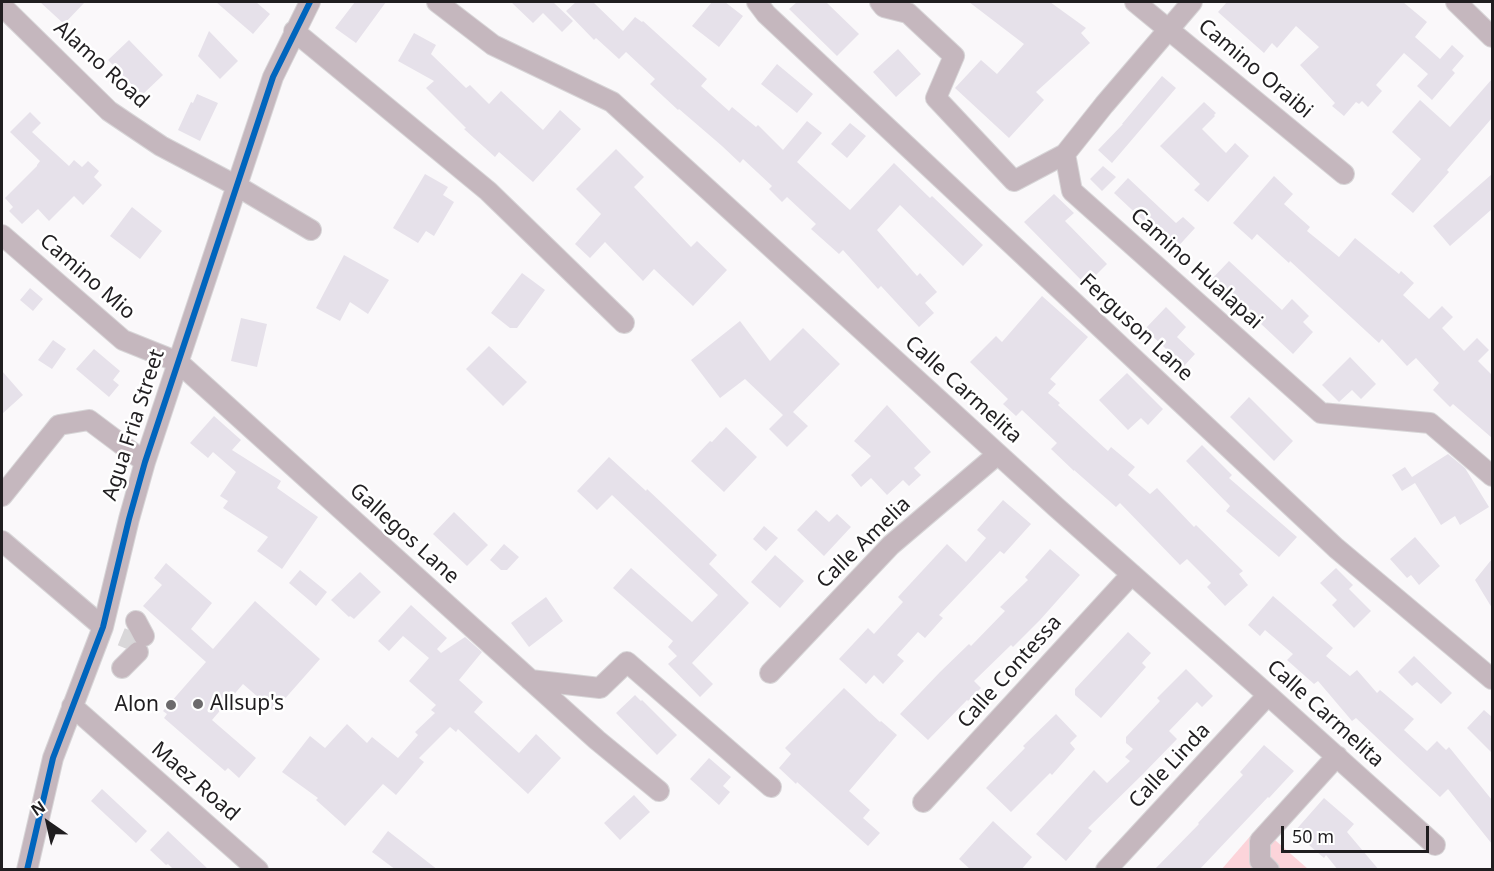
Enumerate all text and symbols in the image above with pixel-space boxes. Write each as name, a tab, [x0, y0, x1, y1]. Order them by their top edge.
street label: Camino Oraibi	[1193, 14, 1317, 124]
street label: Alamo Road	[48, 16, 154, 114]
street label: Camino Hualapai	[1125, 203, 1267, 335]
street label: Camino Mio	[34, 229, 140, 325]
street label: Ferguson Lane	[1074, 269, 1198, 387]
street label: Calle Carmelita	[899, 331, 1027, 449]
street label: Agua Fria Street	[98, 346, 170, 504]
street label: Gallegos Lane	[344, 478, 464, 590]
street label: Calle Amelia	[812, 492, 916, 594]
street label: Calle Contessa	[953, 610, 1067, 734]
street label: Calle Carmelita	[1261, 655, 1389, 773]
place label: Allsup's	[210, 691, 284, 717]
place label: Alon	[114, 692, 159, 718]
marker: Allsup's	[191, 697, 205, 711]
marker: Alon	[164, 698, 178, 712]
street label: Calle Linda	[1124, 718, 1216, 814]
street label: Maez Road	[146, 737, 244, 827]
north arrow	[18, 793, 78, 853]
text: N	[26, 795, 49, 821]
scale bar	[1284, 814, 1432, 852]
text: 50 m	[1292, 824, 1334, 848]

